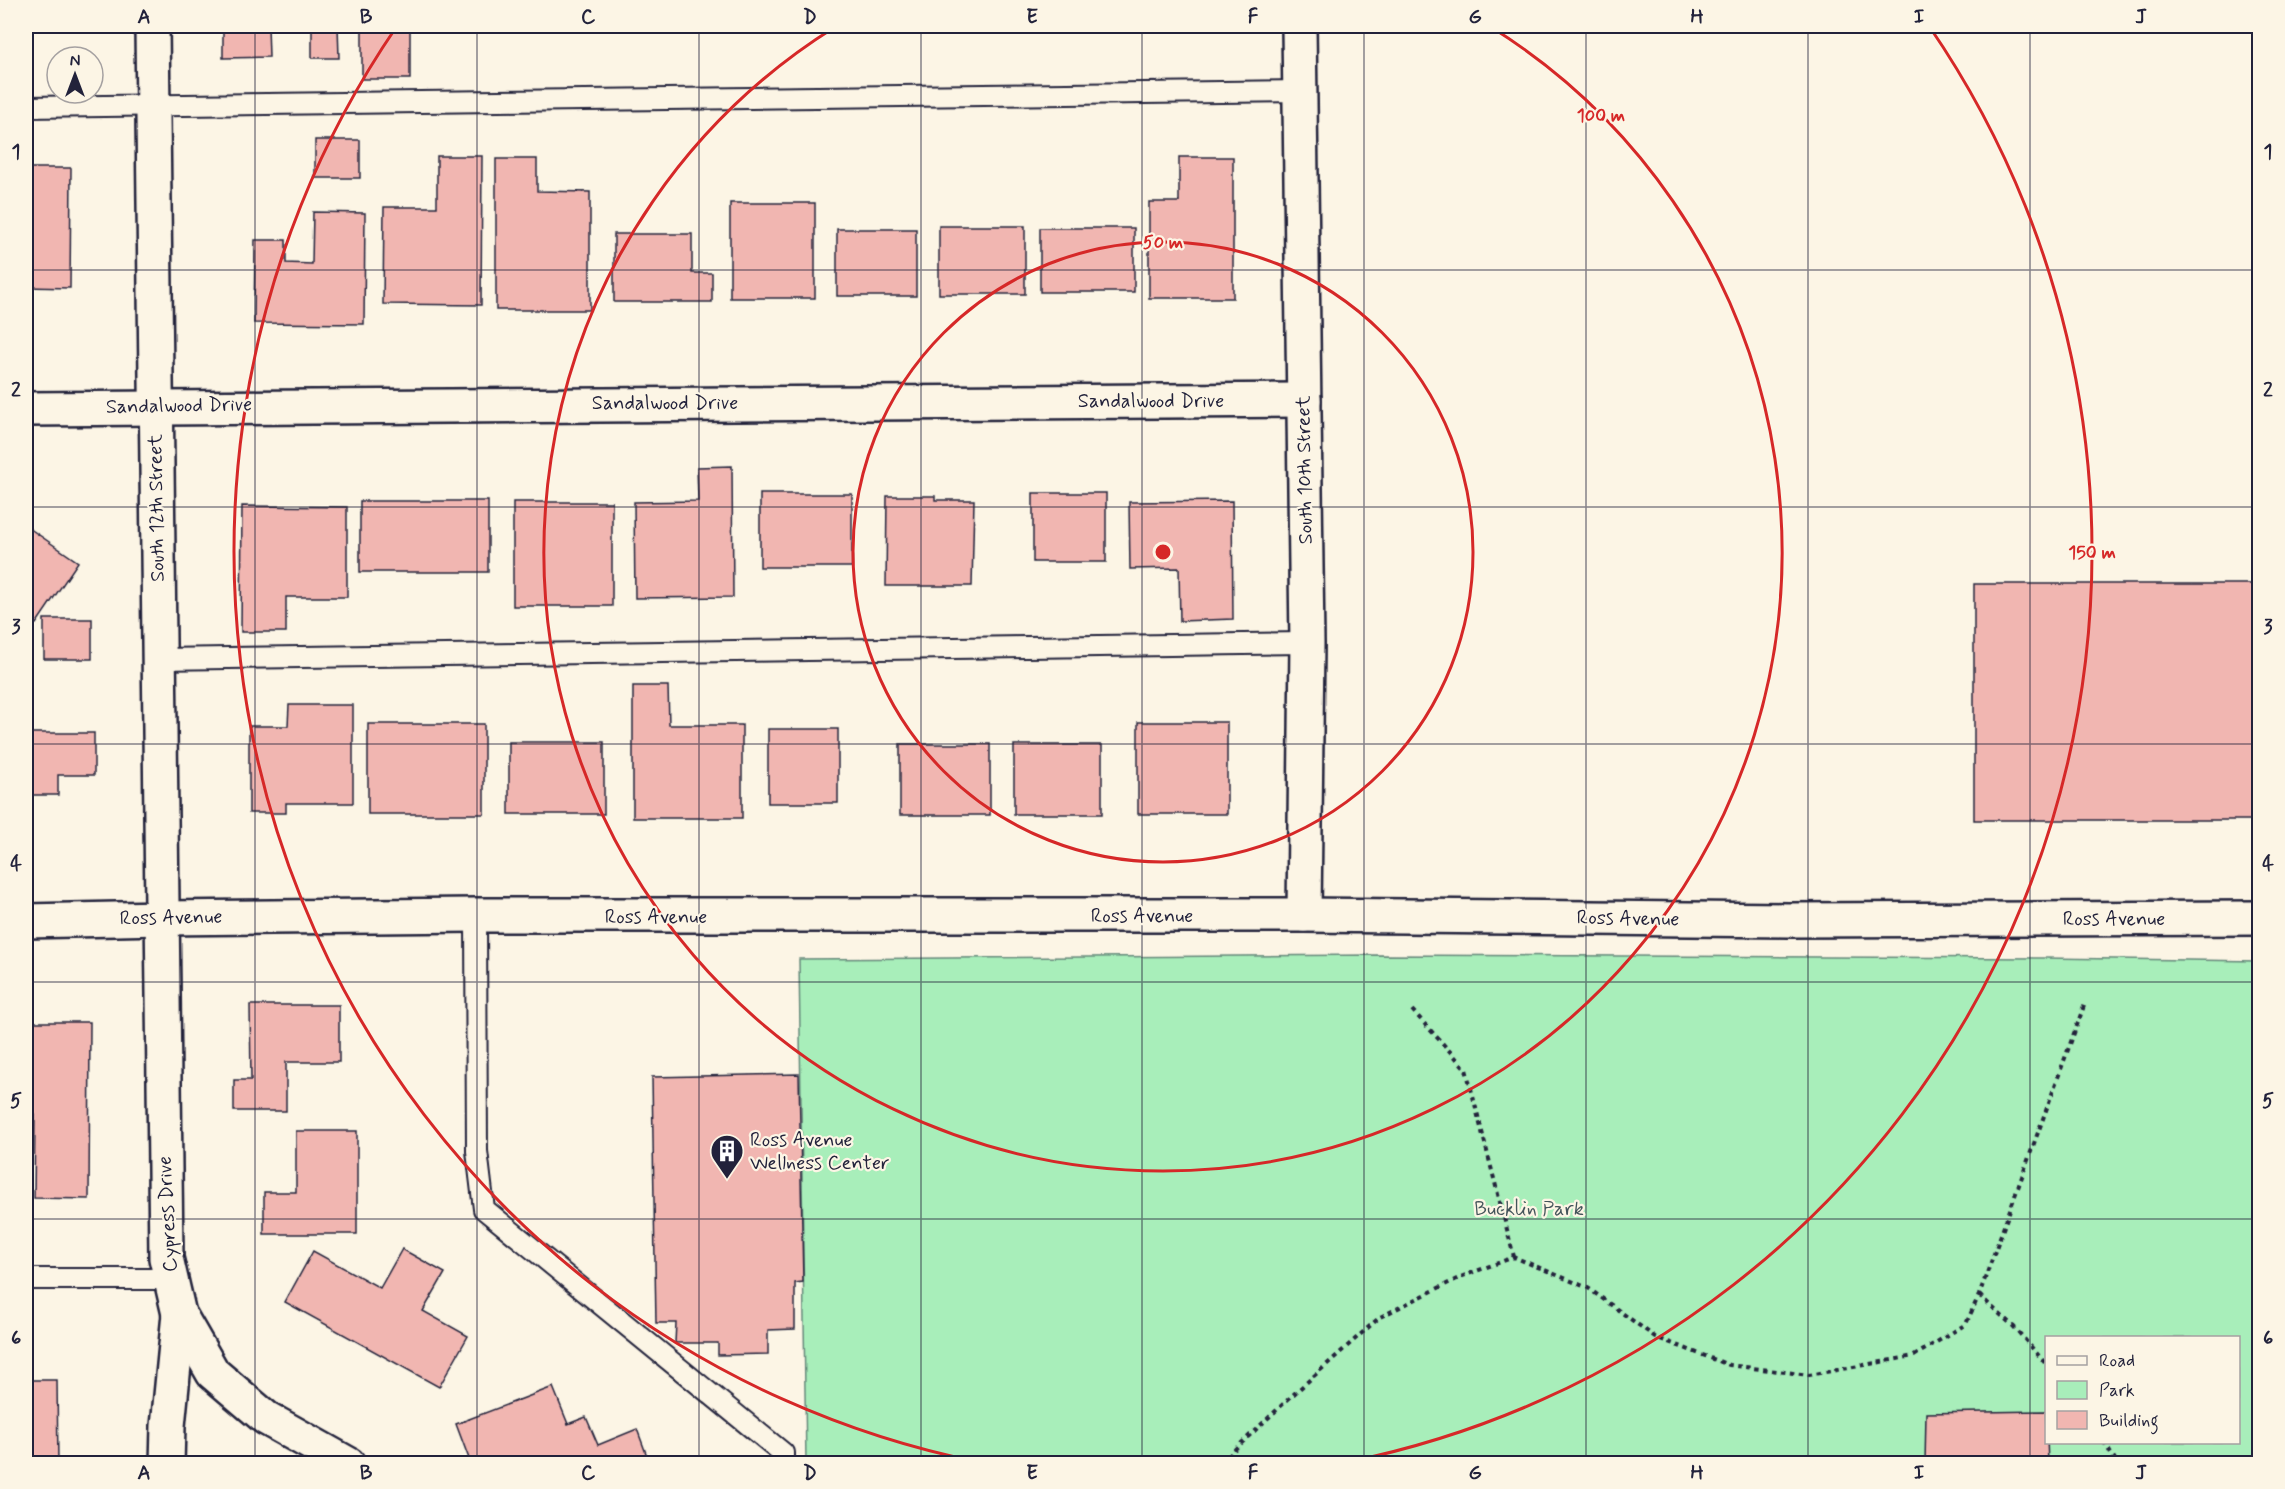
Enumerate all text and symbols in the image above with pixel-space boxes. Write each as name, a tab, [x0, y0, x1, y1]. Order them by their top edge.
text: A	[137, 4, 151, 31]
text: B	[360, 4, 373, 31]
text: C	[581, 4, 596, 31]
text: D	[803, 4, 817, 31]
text: E	[1026, 4, 1038, 31]
text: F	[1248, 4, 1259, 31]
text: G	[1468, 4, 1482, 31]
text: H	[1690, 4, 1704, 31]
text: I	[1914, 4, 1924, 31]
text: J	[2135, 4, 2147, 31]
north arrow	[45, 45, 105, 105]
text: N	[70, 51, 80, 72]
text: 100 m	[1577, 104, 1625, 128]
text: 1	[12, 139, 20, 166]
text: 1	[2264, 139, 2272, 166]
text: 50 m	[1143, 231, 1183, 255]
text: 2	[11, 377, 21, 404]
text: 2	[2263, 377, 2273, 404]
street label: Sandalwood Drive	[1078, 388, 1224, 415]
street label: Sandalwood Drive	[592, 390, 738, 417]
street label: Sandalwood Drive	[106, 391, 252, 421]
street label: South 10th Street	[1290, 395, 1320, 545]
street label: South 12th Street	[142, 434, 172, 582]
text: 150 m	[2068, 541, 2116, 565]
centre of rings	[1153, 542, 1173, 562]
text: 3	[11, 614, 21, 641]
text: 3	[2263, 614, 2273, 641]
text: 4	[10, 851, 22, 878]
text: 4	[2262, 851, 2274, 878]
street label: Ross Avenue	[1091, 903, 1193, 930]
street label: Ross Avenue	[119, 904, 223, 932]
street label: Ross Avenue	[605, 904, 707, 931]
street label: Ross Avenue	[1576, 905, 1680, 933]
street label: Ross Avenue	[2063, 906, 2165, 933]
text: 5	[10, 1088, 22, 1115]
text: 5	[2262, 1088, 2274, 1115]
place label: Ross Avenue Wellness Center	[750, 1127, 889, 1177]
building icon: Ross Avenue Wellness Center	[709, 1133, 745, 1180]
street label: Cypress Drive	[151, 1155, 185, 1273]
park label: Bucklin Park	[1474, 1196, 1584, 1223]
text: 6	[11, 1325, 21, 1352]
text: 6	[2263, 1325, 2273, 1352]
legend	[2045, 1336, 2240, 1444]
text: Road	[2099, 1349, 2135, 1373]
text: Park	[2099, 1379, 2135, 1403]
text: Building	[2099, 1409, 2159, 1435]
text: A	[137, 1460, 151, 1487]
text: B	[360, 1460, 373, 1487]
text: C	[581, 1460, 596, 1487]
text: D	[803, 1460, 817, 1487]
text: E	[1026, 1460, 1038, 1487]
text: F	[1248, 1460, 1259, 1487]
text: G	[1468, 1460, 1482, 1487]
text: H	[1690, 1460, 1704, 1487]
text: I	[1914, 1460, 1924, 1487]
text: J	[2135, 1460, 2147, 1487]

